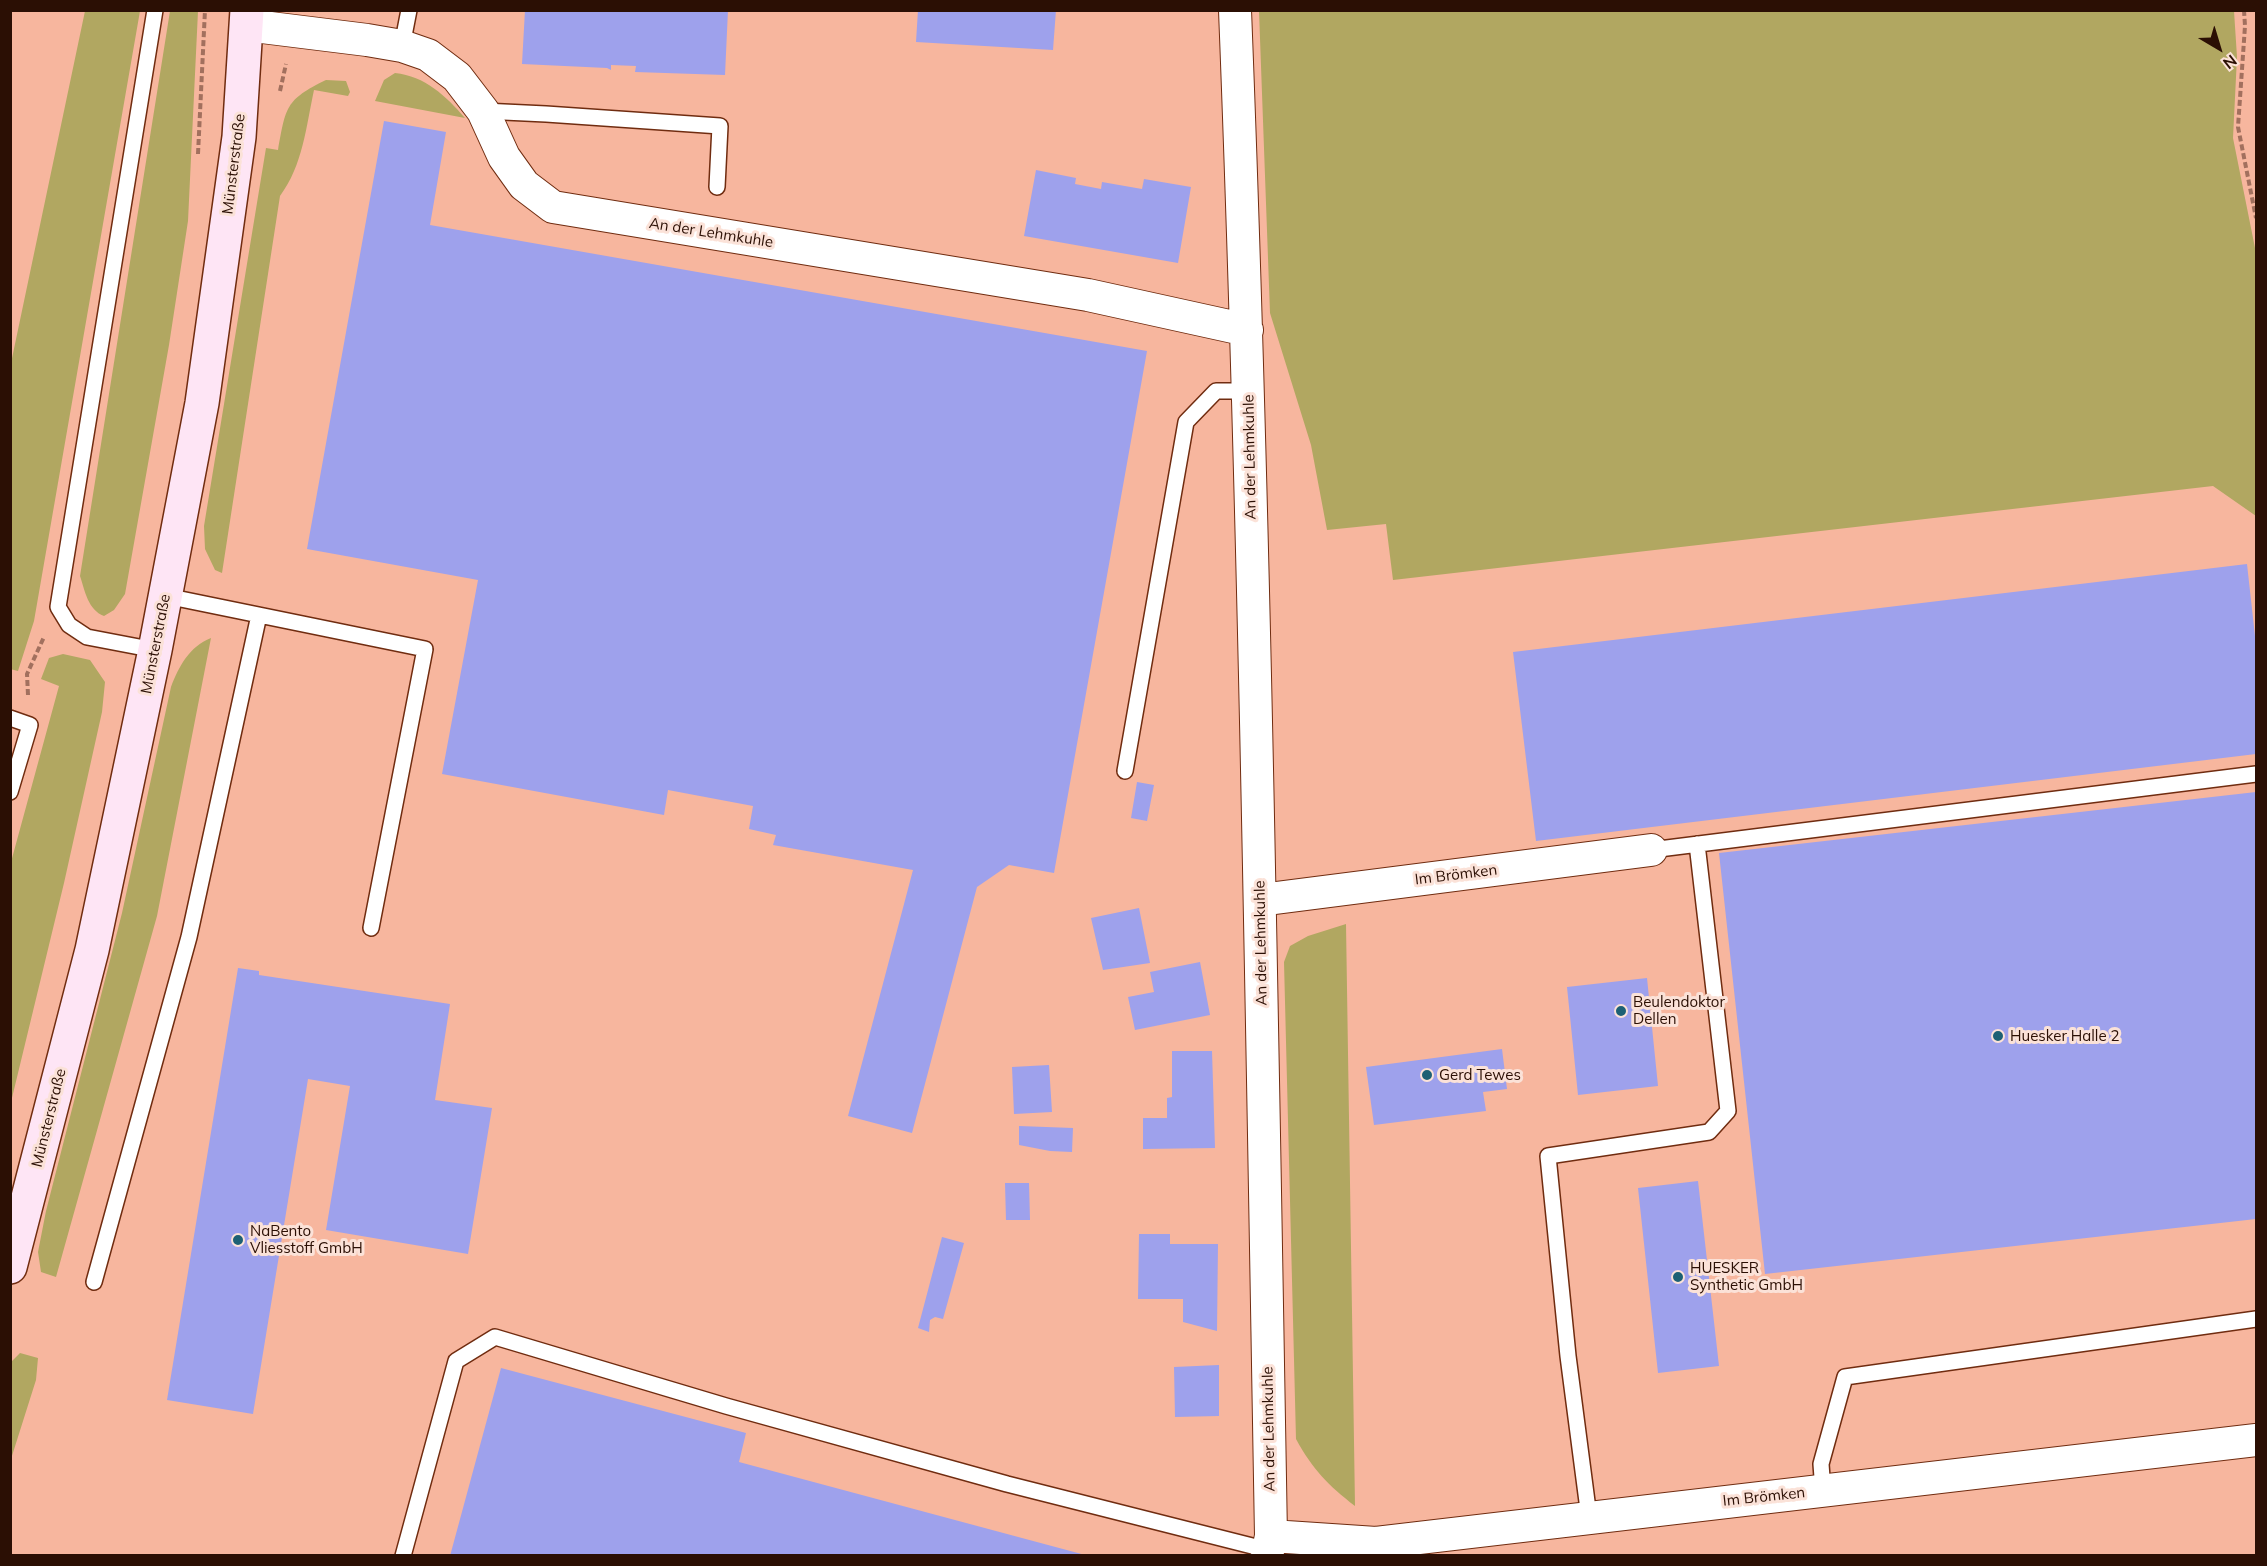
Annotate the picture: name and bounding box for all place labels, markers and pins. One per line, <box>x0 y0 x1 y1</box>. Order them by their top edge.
place label: Beulendoktor Dellen <box>1633 993 1725 1028</box>
marker: Beulendoktor Dellen <box>1614 1004 1628 1018</box>
place label: Huesker Halle 2 <box>2010 1027 2120 1045</box>
marker: Huesker Halle 2 <box>1991 1029 2005 1043</box>
place label: Gerd Tewes <box>1439 1066 1521 1084</box>
marker: Gerd Tewes <box>1420 1068 1434 1082</box>
place label: NaBento Vliesstoff GmbH <box>250 1222 363 1257</box>
marker: NaBento Vliesstoff GmbH <box>231 1233 245 1247</box>
place label: HUESKER Synthetic GmbH <box>1690 1259 1803 1294</box>
marker: HUESKER Synthetic GmbH <box>1671 1270 1685 1284</box>

